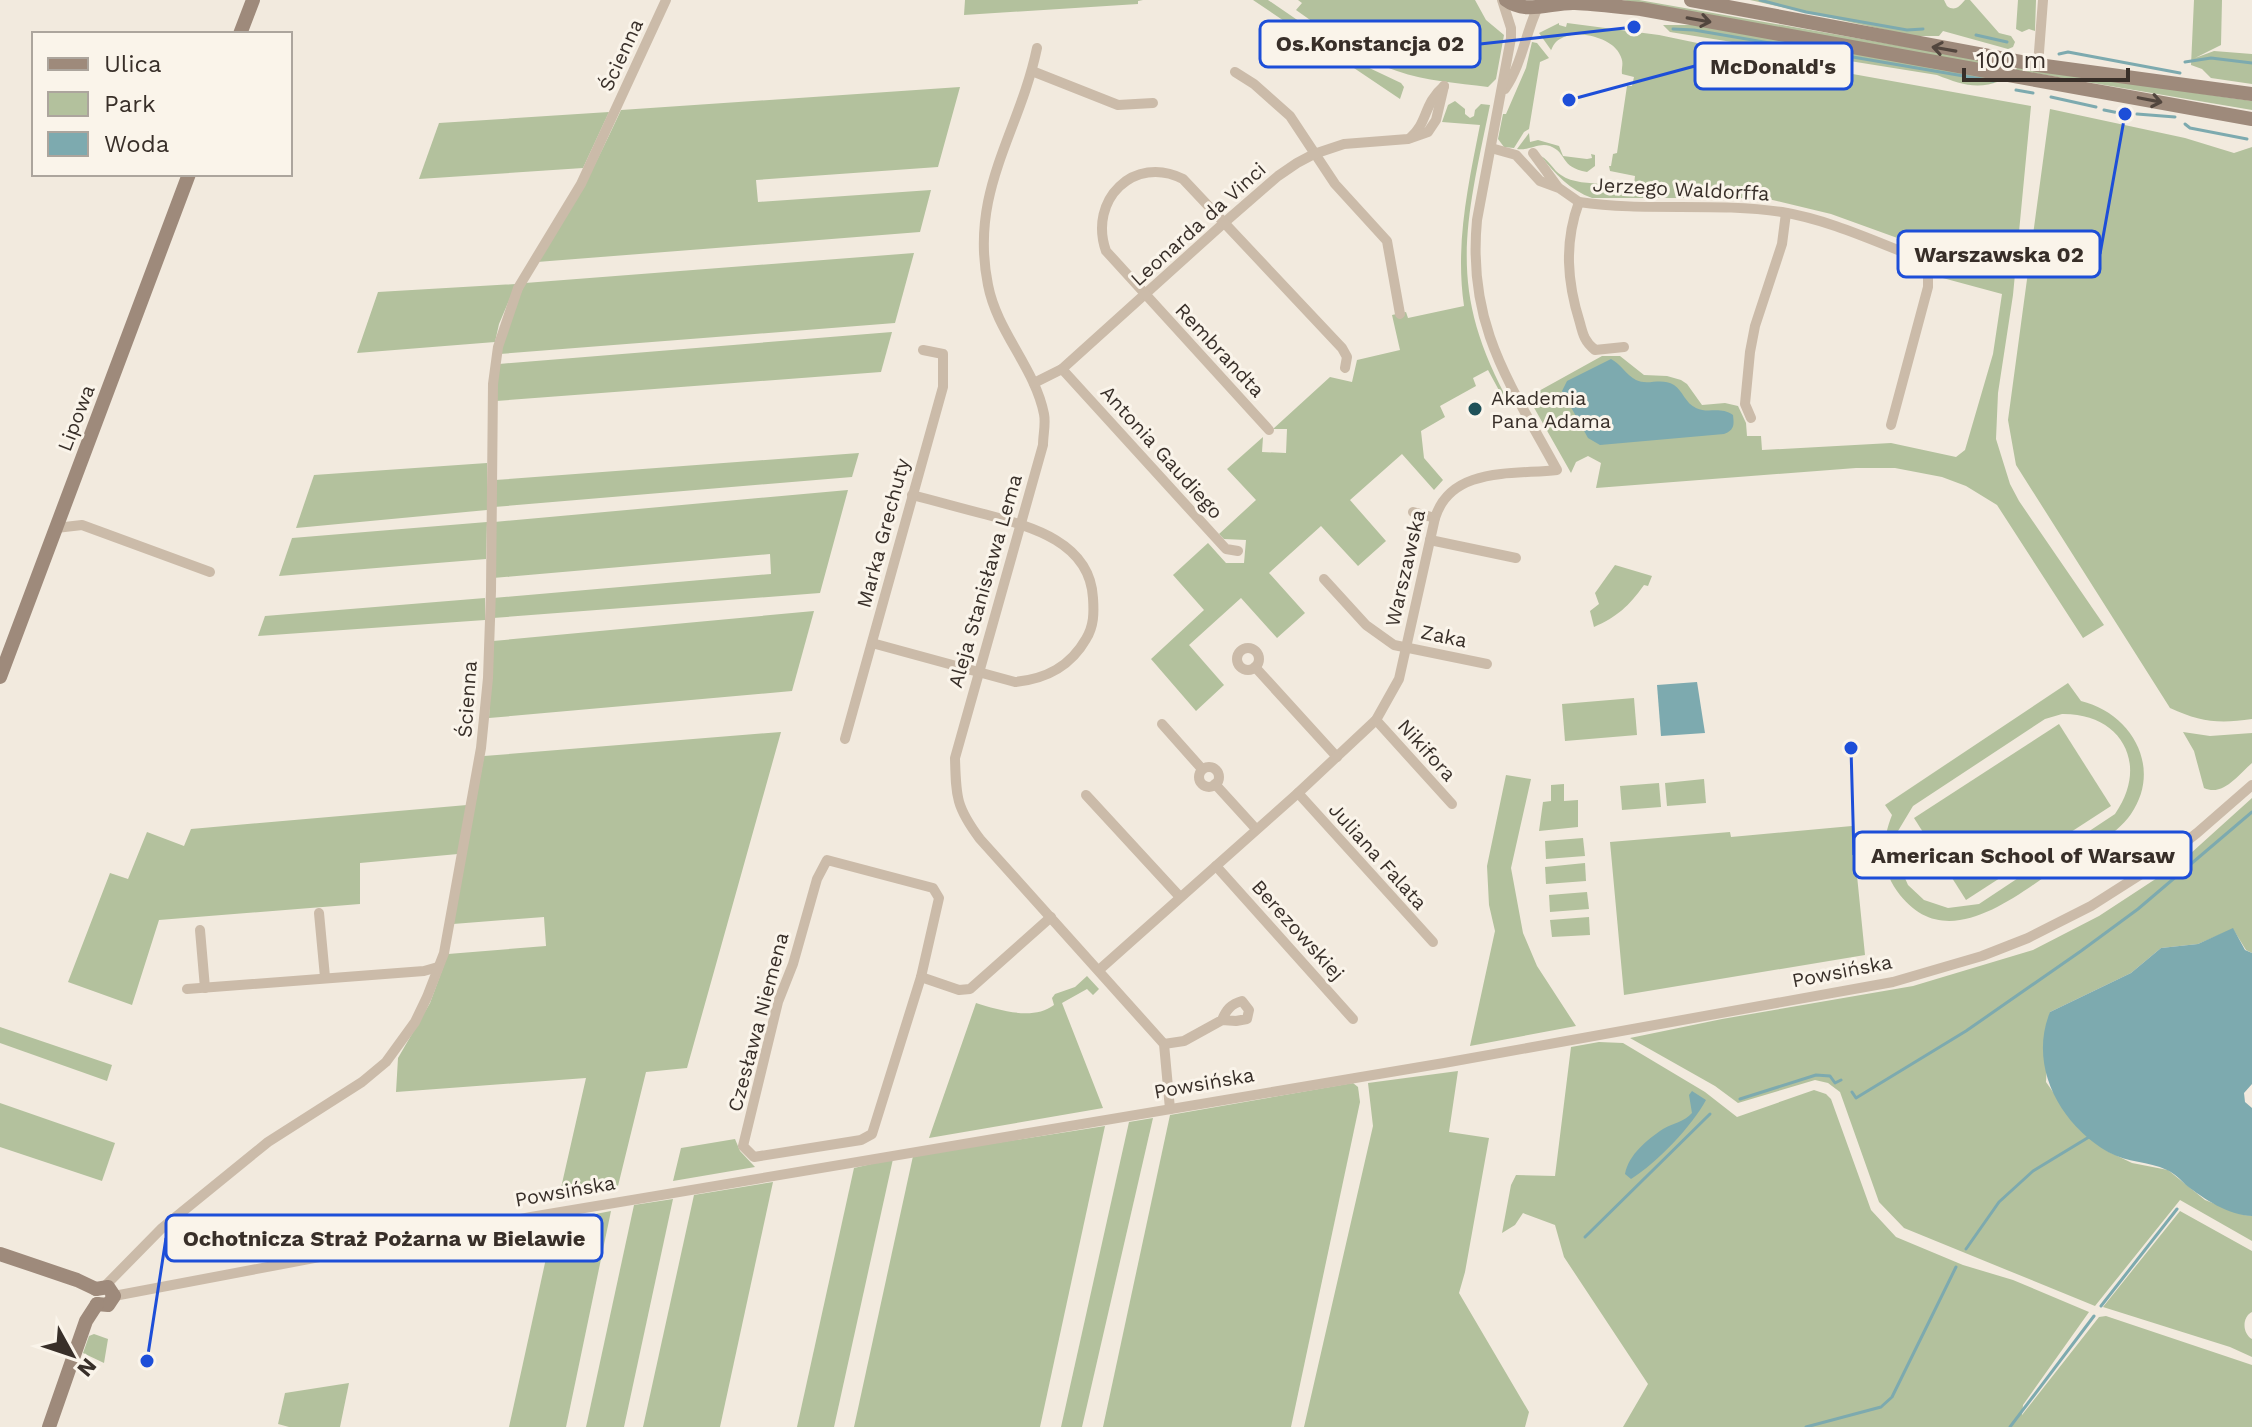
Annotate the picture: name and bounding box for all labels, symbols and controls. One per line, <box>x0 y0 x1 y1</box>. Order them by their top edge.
one-way arrow <box>1685 13 1711 28</box>
street label: Ścienna <box>594 15 648 95</box>
callout: Os.Konstancja 02 <box>1260 21 1480 67</box>
text: Os.Konstancja 02 <box>1276 31 1464 56</box>
legend <box>32 32 292 176</box>
scale bar <box>1964 32 2128 82</box>
one-way arrow <box>1932 40 1957 55</box>
callout: McDonald's <box>1695 43 1852 89</box>
text: 100 m <box>1976 46 2046 74</box>
text: Ulica <box>104 50 162 78</box>
text: McDonald's <box>1710 54 1836 79</box>
text: Park <box>104 90 156 118</box>
one-way arrow <box>2137 93 2162 108</box>
text: Woda <box>104 130 169 158</box>
street label: Leonarda da Vinci <box>1125 157 1271 291</box>
street label: Jerzego Waldorffa <box>1592 172 1770 206</box>
callout: Warszawska 02 <box>1898 231 2100 277</box>
text: Warszawska 02 <box>1914 242 2084 267</box>
street label: Rembrandta <box>1170 298 1270 402</box>
street label: Antonia Gaudiego <box>1096 380 1228 524</box>
street label: Lipowa <box>52 381 100 455</box>
place label: Akademia Pana Adama <box>1491 386 1611 433</box>
marker: Akademia Pana Adama <box>1466 400 1484 418</box>
street label: Marka Grechuty <box>852 455 915 610</box>
street label: Aleja Stanisława Lema <box>943 472 1027 690</box>
street label: Warszawska <box>1380 507 1430 629</box>
street label: Zaka <box>1419 619 1469 653</box>
street label: Ścienna <box>452 660 482 738</box>
street label: Nikifora <box>1393 714 1461 786</box>
street label: Juliana Falata <box>1324 798 1432 914</box>
callout: American School of Warsaw <box>1854 832 2191 878</box>
text: American School of Warsaw <box>1871 843 2175 868</box>
street label: Berezowskiej <box>1247 875 1349 985</box>
street label: Czesława Niemena <box>722 930 794 1114</box>
street label: Powsińska <box>1790 950 1894 992</box>
street label: Powsińska <box>1152 1062 1256 1104</box>
street label: Powsińska <box>513 1170 617 1212</box>
callout: Ochotnicza Straż Pożarna w Bielawie <box>166 1215 602 1261</box>
text: Ochotnicza Straż Pożarna w Bielawie <box>183 1226 585 1251</box>
north arrow <box>32 1315 112 1395</box>
text: N <box>72 1353 102 1382</box>

